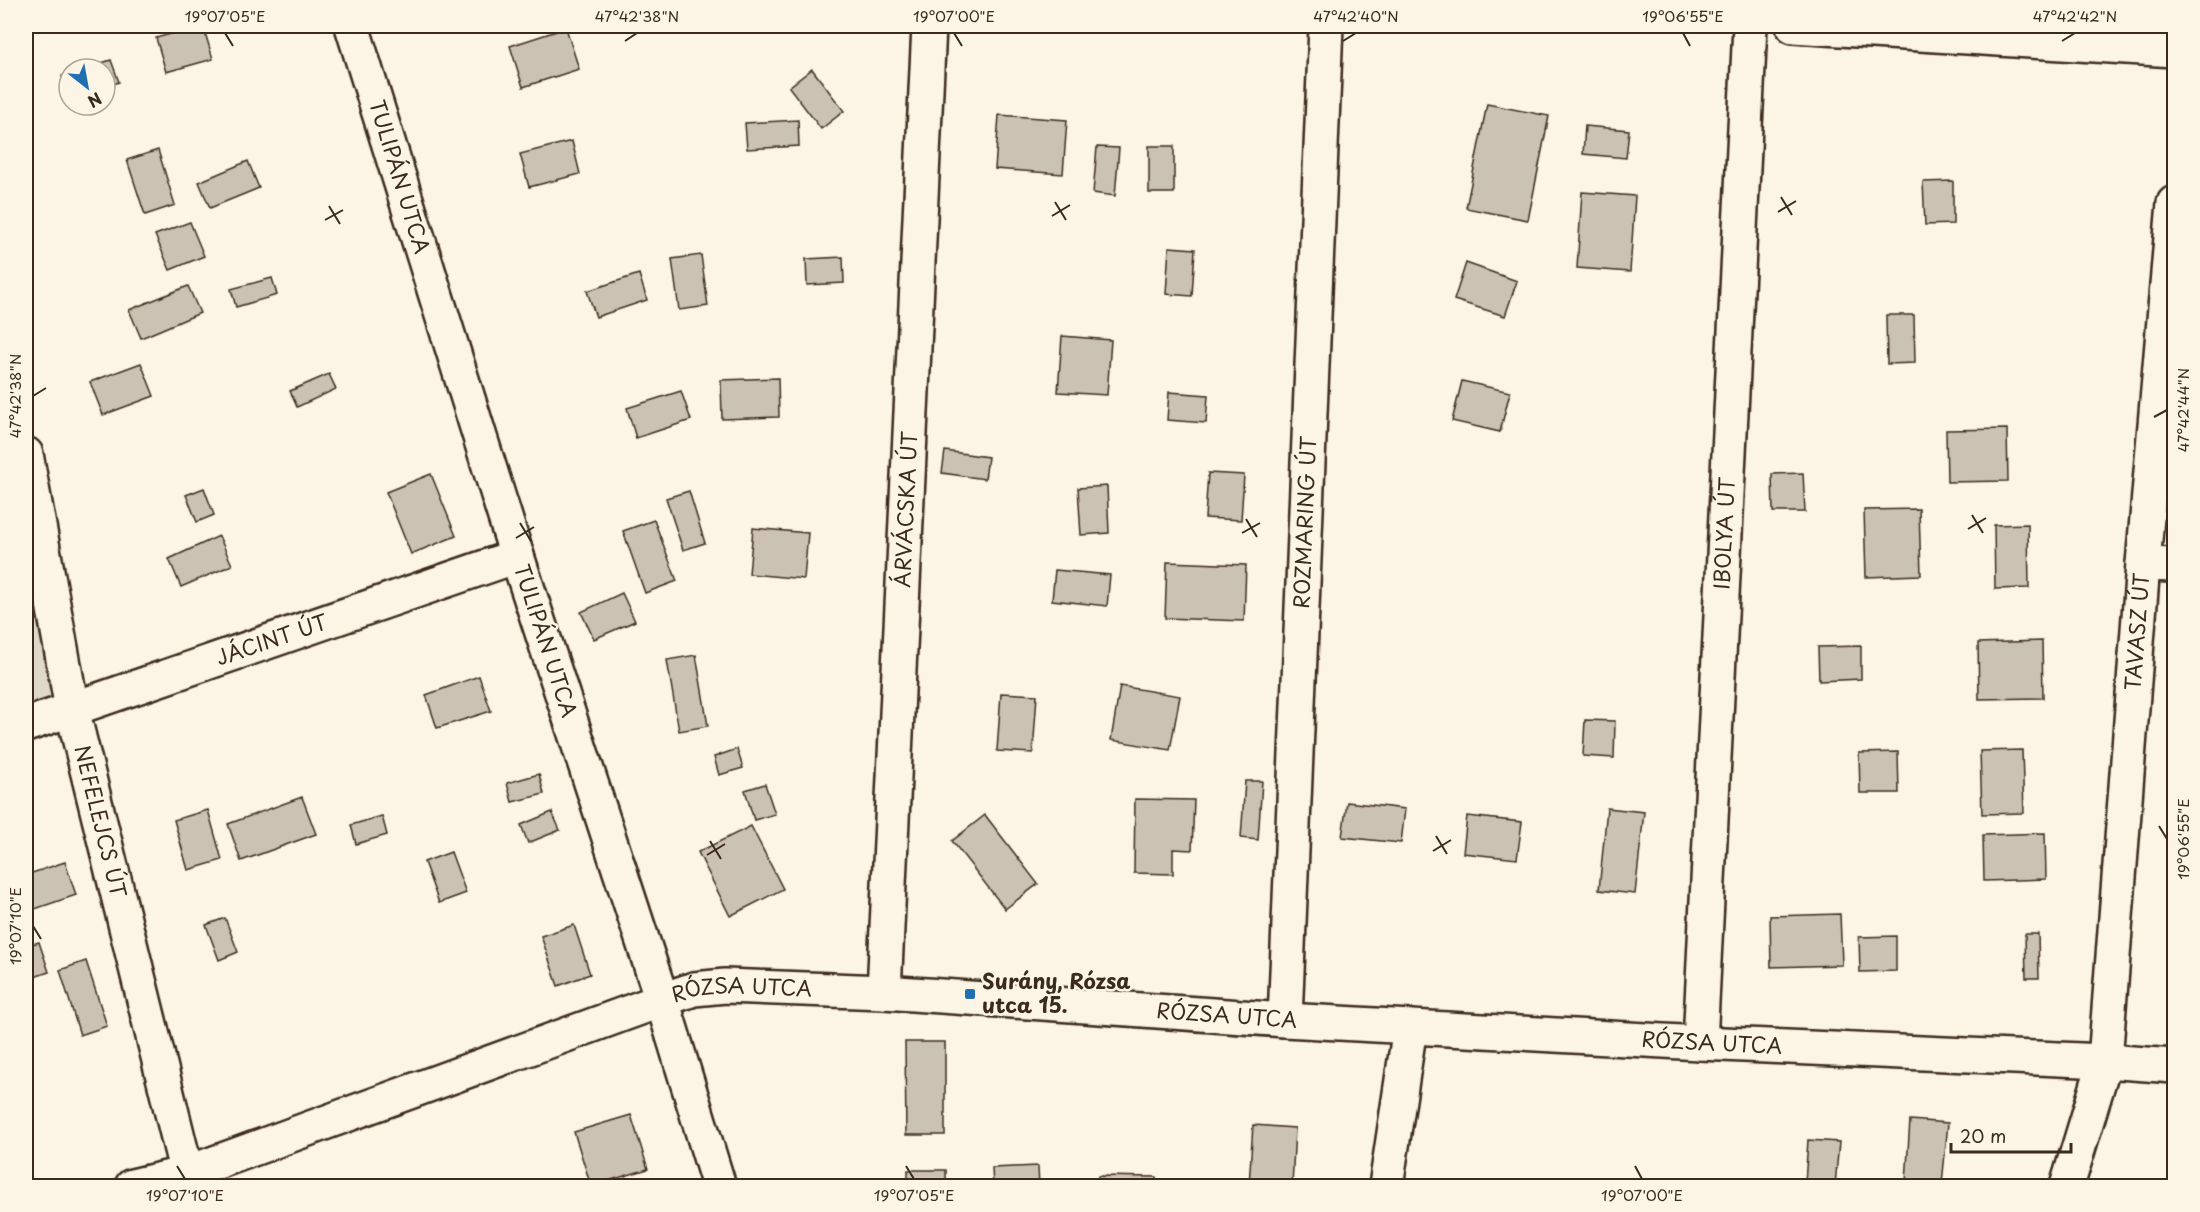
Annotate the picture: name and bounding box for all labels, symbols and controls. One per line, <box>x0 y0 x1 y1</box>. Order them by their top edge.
text: 19°07'05"E <box>185 4 265 27</box>
text: 47°42'38"N <box>595 4 679 27</box>
text: 19°07'00"E <box>913 4 995 27</box>
text: 47°42'40"N <box>1313 4 1399 27</box>
text: 19°06'55"E <box>1642 4 1724 27</box>
text: 47°42'42"N <box>2033 4 2117 27</box>
north arrow <box>57 57 117 117</box>
text: N <box>84 87 107 114</box>
street label: TULIPÁN UTCA <box>362 96 440 257</box>
text: 47°42'38"N <box>3 354 26 438</box>
text: 47°42'44"N <box>2171 368 2194 452</box>
street label: ÁRVÁCSKA ÚT <box>885 430 924 588</box>
street label: ROZMARING ÚT <box>1284 435 1323 609</box>
street label: IBOLYA ÚT <box>1704 476 1742 590</box>
street label: TULIPÁN UTCA <box>507 560 587 721</box>
street label: TAVASZ ÚT <box>2115 572 2156 692</box>
street label: JÁCINT ÚT <box>211 604 332 672</box>
street label: NEFELEJCS ÚT <box>68 742 136 901</box>
text: 19°06'55"E <box>2171 798 2194 880</box>
text: 19°07'10"E <box>3 887 26 965</box>
place label: Surány, Rózsa utca 15. <box>982 964 1131 1020</box>
street label: RÓZSA UTCA <box>667 968 813 1010</box>
marker: Surány, Rózsa utca 15. <box>963 987 977 1001</box>
street label: RÓZSA UTCA <box>1155 993 1298 1035</box>
street label: RÓZSA UTCA <box>1641 1022 1783 1061</box>
scale bar <box>1951 1116 2071 1154</box>
text: 20 m <box>1960 1122 2006 1149</box>
text: 19°07'10"E <box>146 1183 224 1206</box>
text: 19°07'05"E <box>874 1183 954 1206</box>
text: 19°07'00"E <box>1601 1183 1683 1206</box>

